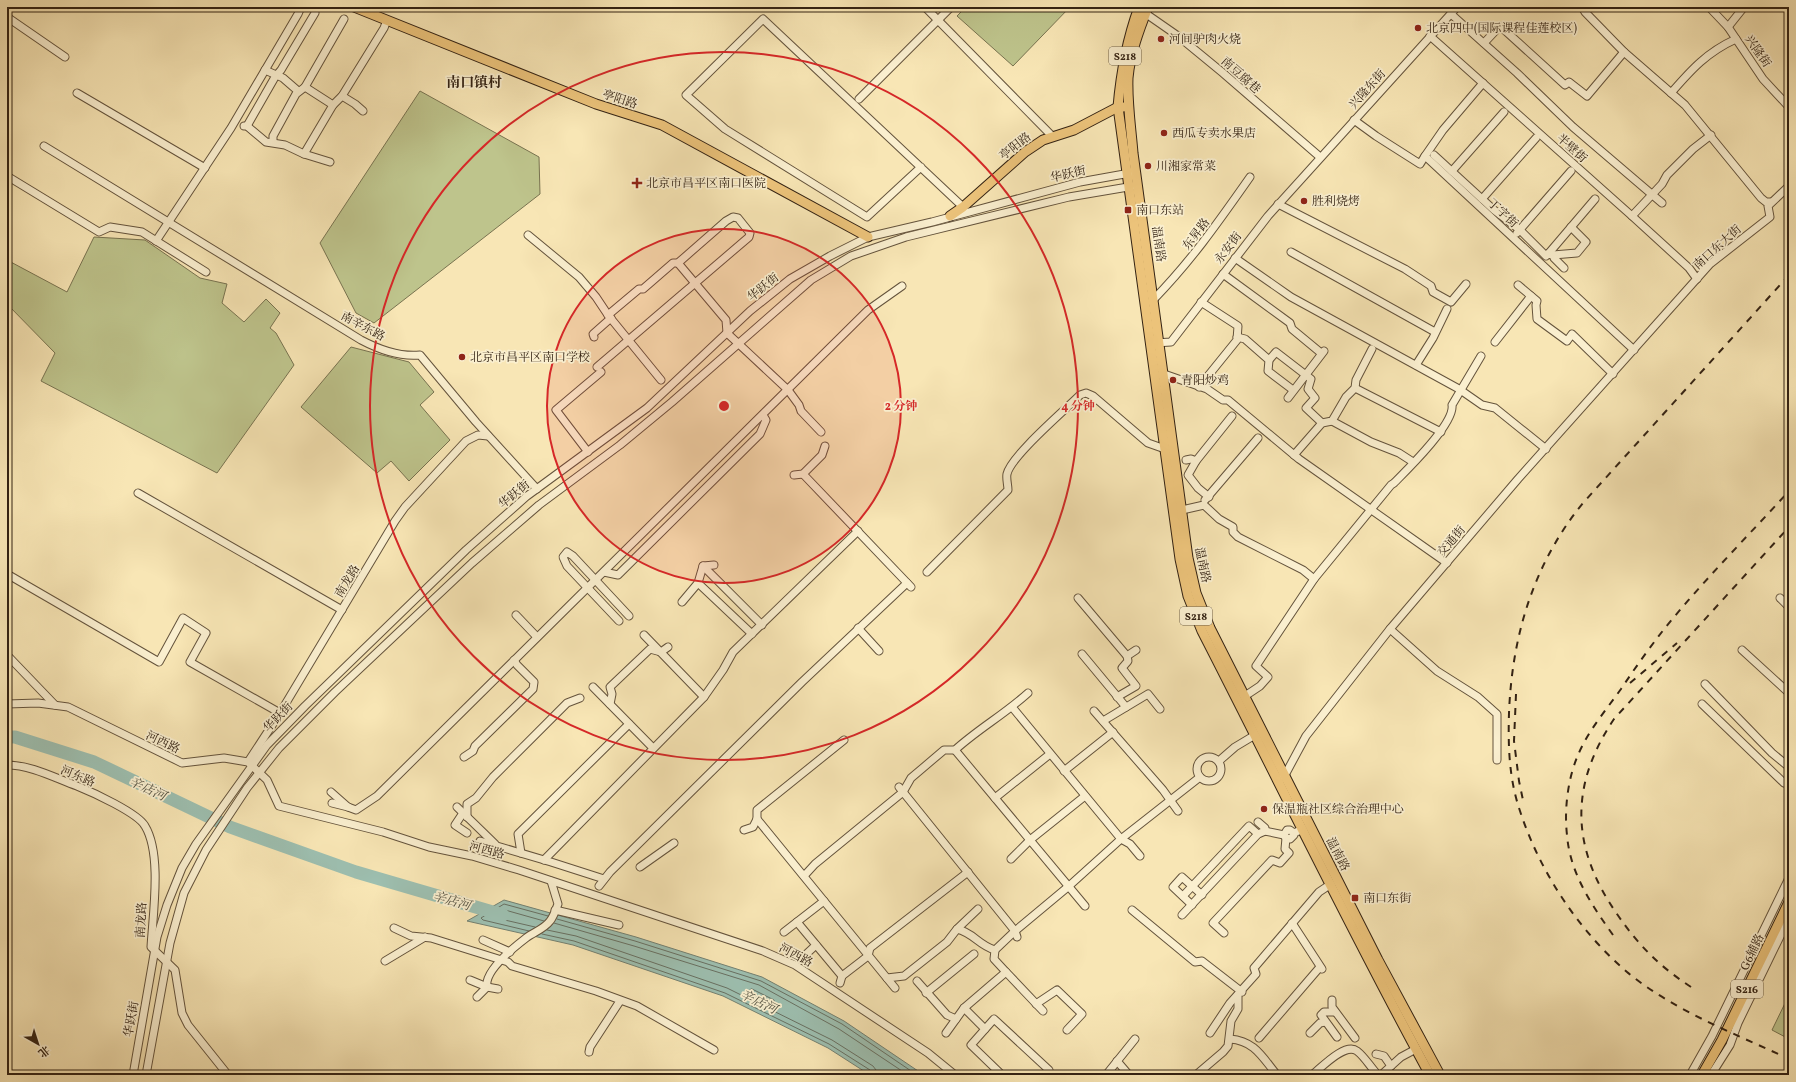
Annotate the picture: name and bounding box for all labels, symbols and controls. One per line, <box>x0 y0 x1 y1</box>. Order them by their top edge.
place label: 北京四中(国际课程佳莲校区) <box>1426 21 1577 37</box>
marker: 北京四中(国际课程佳莲校区) <box>1413 23 1423 33</box>
place label: 河间驴肉火烧 <box>1169 32 1241 48</box>
street label: 兴隆街 <box>1740 32 1775 72</box>
marker: 河间驴肉火烧 <box>1156 34 1166 44</box>
road number: S218 <box>1109 47 1141 65</box>
street label: 南豆腐巷 <box>1217 54 1264 98</box>
street label: 兴隆东街 <box>1346 66 1390 113</box>
district label: 南口镇村 <box>446 74 502 93</box>
street label: 亭阳路 <box>600 87 639 113</box>
place label: 西瓜专卖水果店 <box>1172 126 1256 142</box>
marker: 西瓜专卖水果店 <box>1159 128 1169 138</box>
street label: 亭阳路 <box>997 129 1035 164</box>
street label: 半壁街 <box>1553 131 1591 167</box>
place label: 川湘家常菜 <box>1156 159 1216 175</box>
marker: 川湘家常菜 <box>1143 161 1153 171</box>
street label: 华跃街 <box>1049 163 1089 187</box>
place label: 北京市昌平区南口医院 <box>646 176 766 192</box>
marker: 北京市昌平区南口医院 <box>631 177 643 189</box>
place label: 胜利烧烤 <box>1312 194 1360 210</box>
marker: 胜利烧烤 <box>1299 196 1309 206</box>
street label: 丁字街 <box>1484 196 1522 233</box>
place label: 南口东站 <box>1136 203 1184 219</box>
marker: 南口东站 <box>1123 205 1133 215</box>
street label: 东昇路 <box>1180 215 1214 254</box>
street label: 南口东大街 <box>1690 221 1746 274</box>
street label: 温南路 <box>1148 225 1168 263</box>
street label: 永安街 <box>1212 229 1247 268</box>
street label: 华跃街 <box>745 270 783 305</box>
street label: 南辛东路 <box>338 309 387 345</box>
place label: 北京市昌平区南口学校 <box>470 350 590 366</box>
marker: 北京市昌平区南口学校 <box>457 352 467 362</box>
place label: 青阳炒鸡 <box>1181 373 1229 389</box>
marker: 青阳炒鸡 <box>1168 375 1178 385</box>
centre of rings <box>717 399 731 413</box>
text: 2 分钟 <box>885 399 917 415</box>
text: 4 分钟 <box>1061 399 1095 415</box>
street label: 华跃街 <box>496 476 534 512</box>
street label: 交通街 <box>1434 522 1470 561</box>
street label: 温南路 <box>1190 546 1214 584</box>
street label: 南龙路 <box>332 562 364 601</box>
road number: S218 <box>1180 607 1212 625</box>
street label: 华跃街 <box>260 698 298 736</box>
street label: 河西路 <box>143 728 182 758</box>
street label: 河东路 <box>58 763 97 791</box>
water label: 辛店河 <box>126 773 170 807</box>
place label: 保温瓶社区综合治理中心 <box>1272 802 1404 818</box>
marker: 保温瓶社区综合治理中心 <box>1259 804 1269 814</box>
street label: 温南路 <box>1322 835 1352 874</box>
street label: 河西路 <box>467 839 506 863</box>
water label: 辛店河 <box>430 888 475 916</box>
place label: 南口东街 <box>1363 891 1412 907</box>
marker: 南口东街 <box>1350 893 1360 903</box>
street label: 南龙路 <box>133 902 151 938</box>
street label: G6辅路 <box>1737 931 1769 973</box>
street label: 河西路 <box>776 940 815 971</box>
road number: S216 <box>1731 980 1763 998</box>
water label: 辛店河 <box>737 986 781 1020</box>
street label: 华跃街 <box>121 999 143 1038</box>
north arrow <box>18 1024 58 1064</box>
text: 北 <box>34 1041 52 1060</box>

